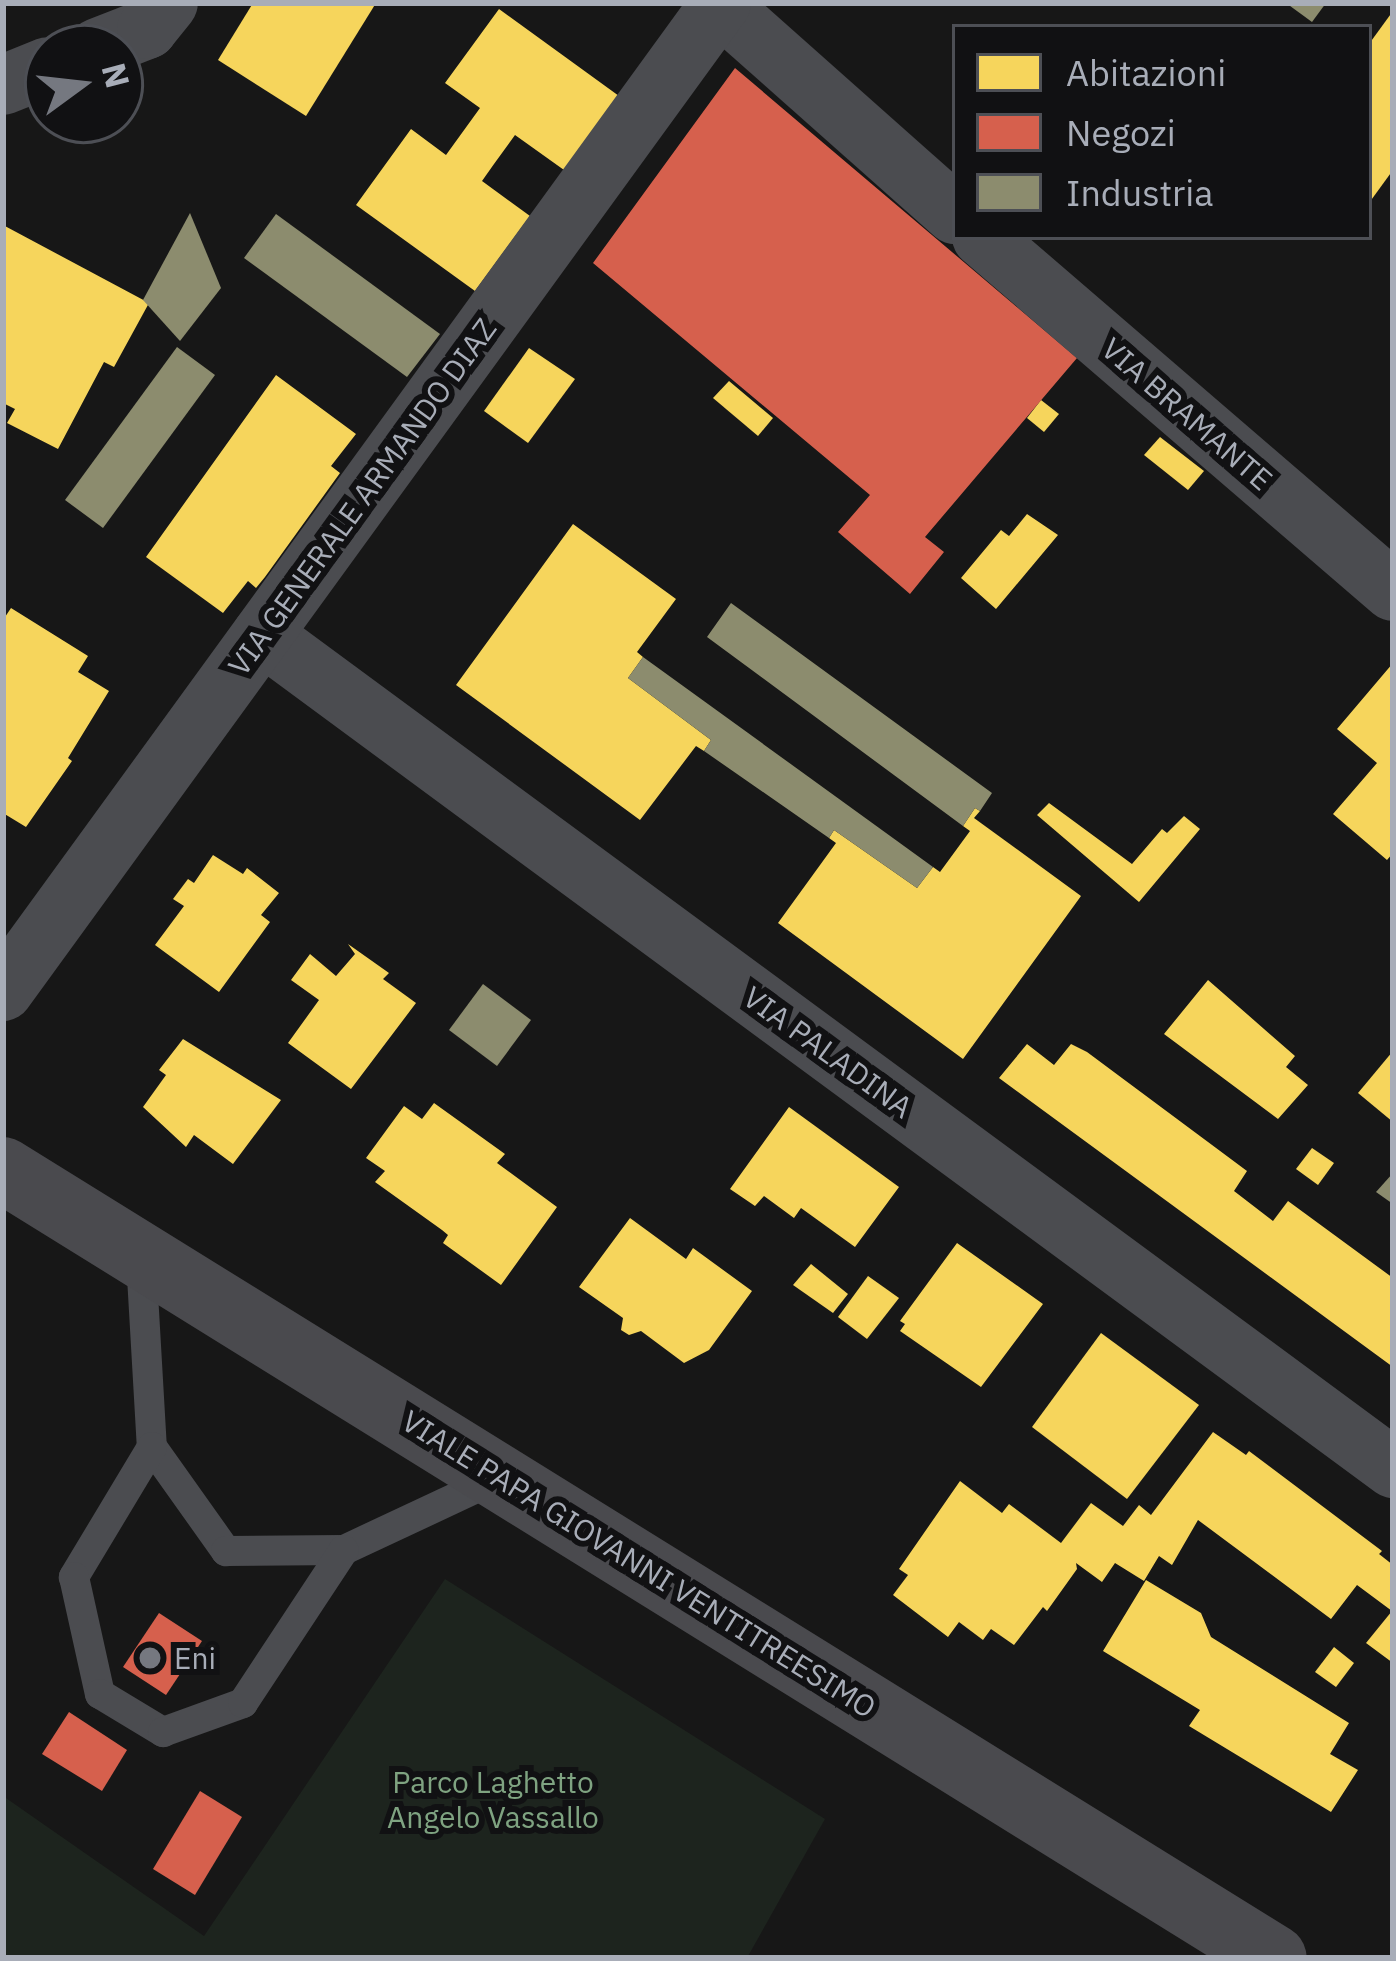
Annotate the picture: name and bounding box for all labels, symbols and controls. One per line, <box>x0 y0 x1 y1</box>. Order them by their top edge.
north arrow <box>24 24 144 144</box>
legend <box>952 24 1372 240</box>
text: Abitazioni <box>1066 49 1226 96</box>
text: N <box>92 58 140 92</box>
text: Negozi <box>1066 109 1176 156</box>
text: Industria <box>1066 169 1214 216</box>
street label: VIA GENERALE ARMANDO DIAZ <box>220 312 504 682</box>
street label: VIA BRAMANTE <box>1094 330 1280 498</box>
street label: VIA PALADINA <box>737 979 919 1125</box>
street label: VIALE PAPA GIOVANNI VENTITREESIMO <box>395 1403 883 1725</box>
place label: Eni <box>174 1640 216 1676</box>
marker: Eni <box>137 1645 163 1671</box>
park label: Parco Laghetto Angelo Vassallo <box>387 1764 599 1834</box>

